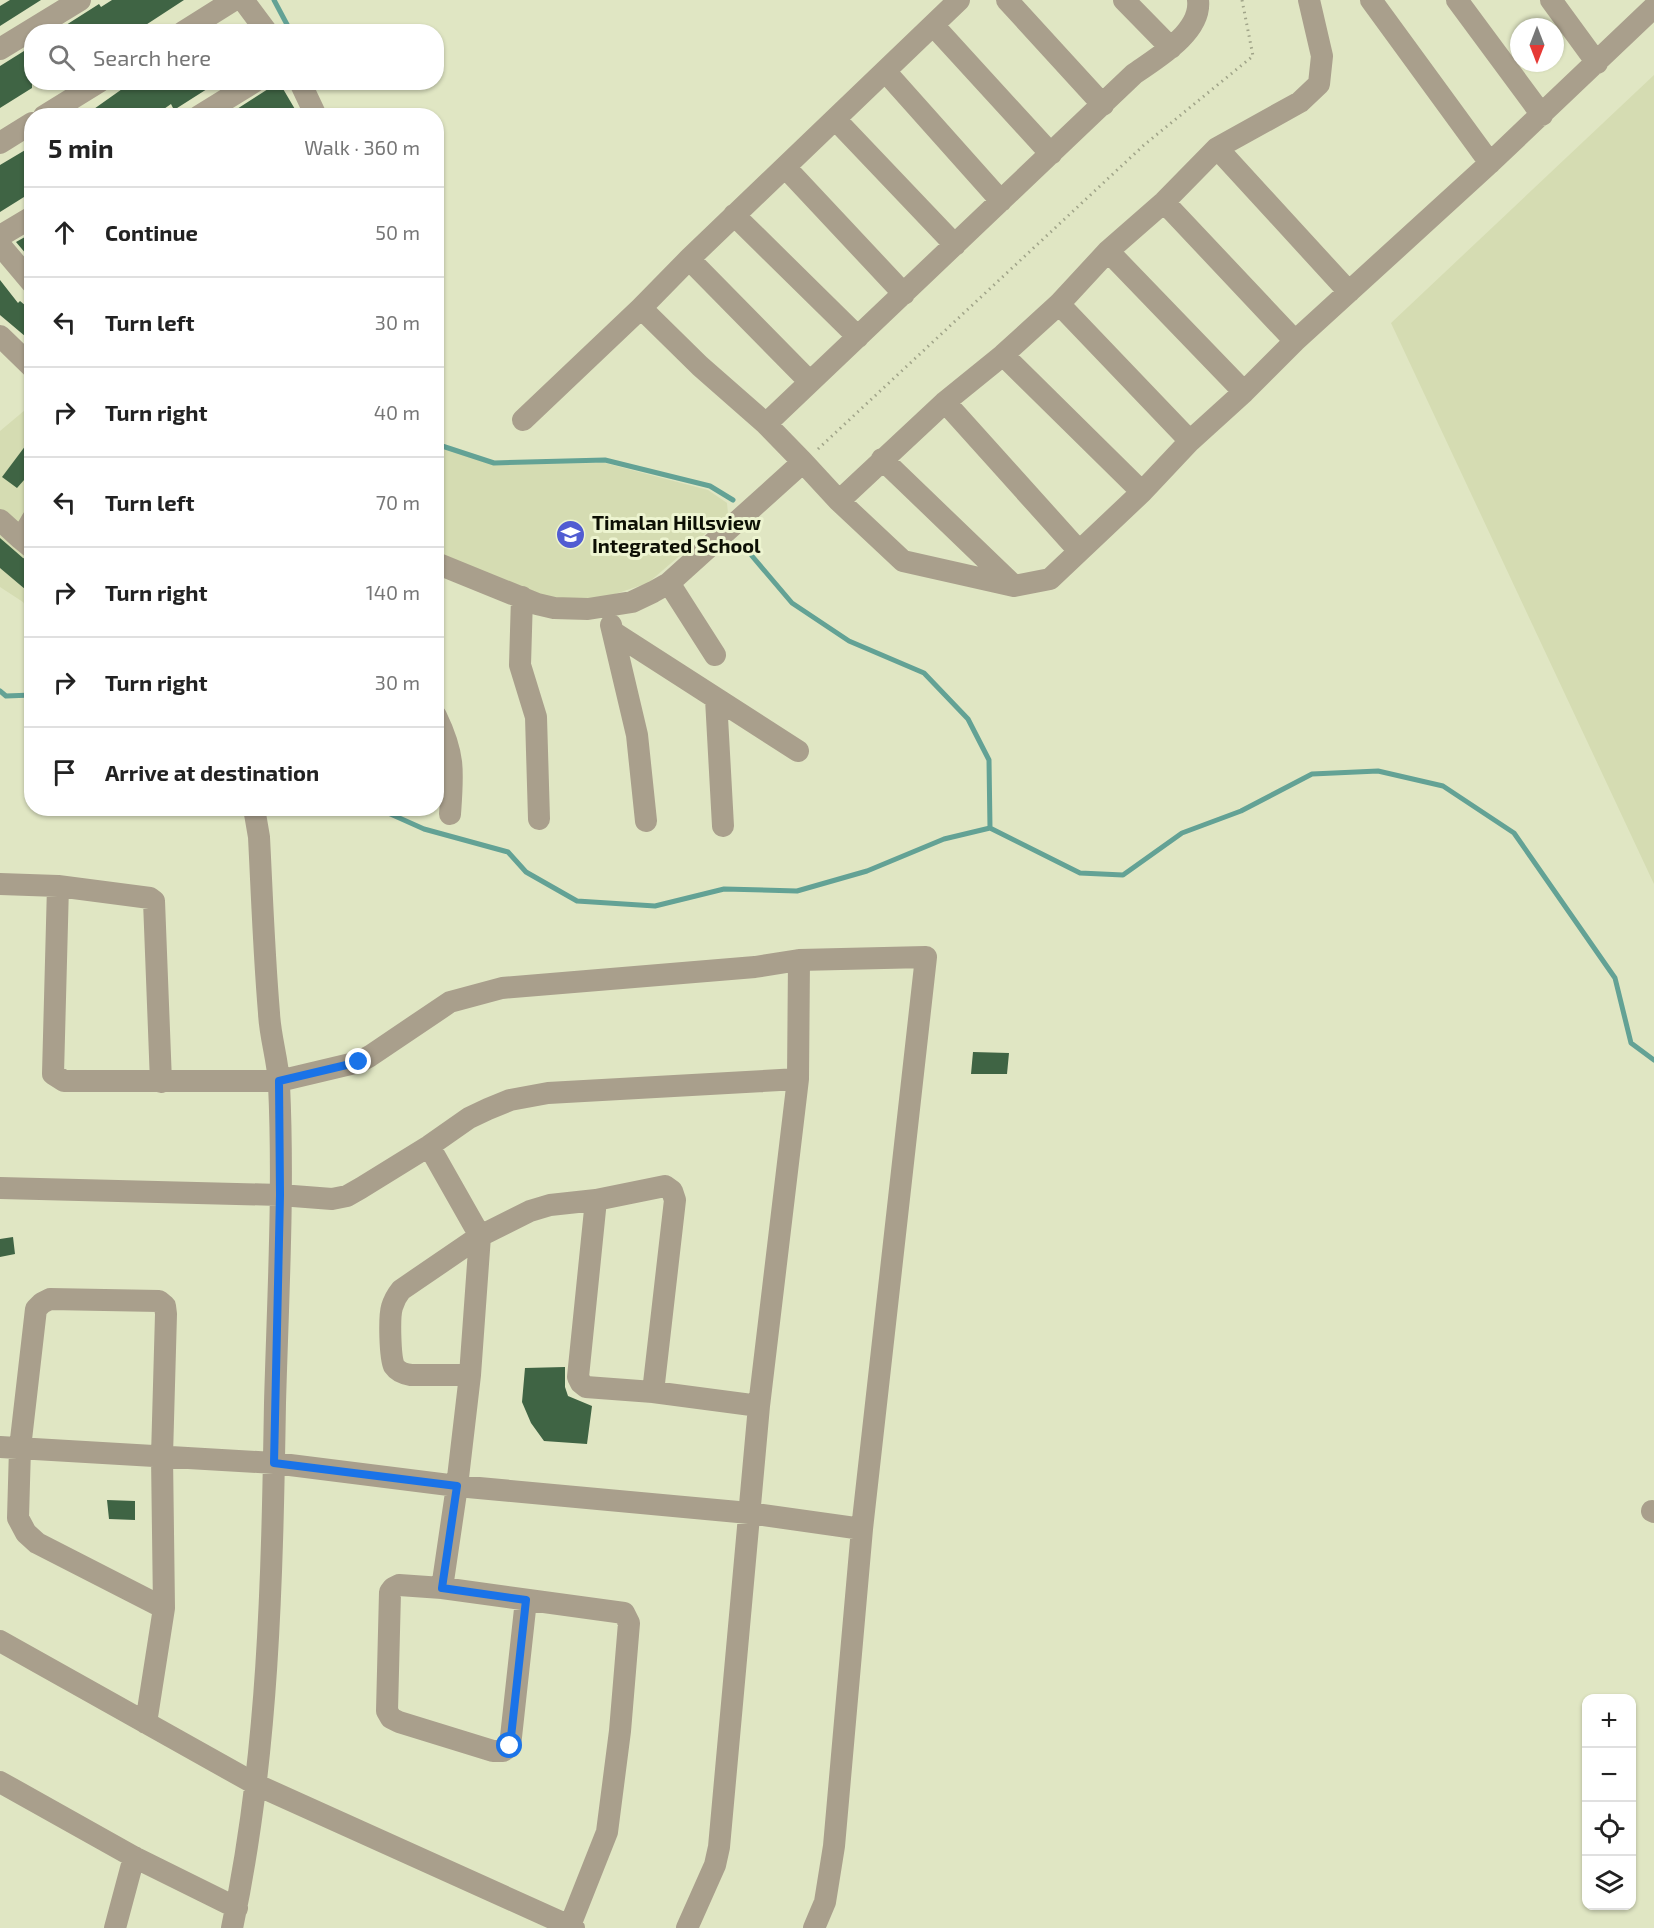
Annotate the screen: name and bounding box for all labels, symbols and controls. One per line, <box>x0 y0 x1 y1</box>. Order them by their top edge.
north arrow <box>1510 18 1564 72</box>
search box <box>24 24 444 90</box>
icon: search <box>45 41 78 74</box>
text: Search here <box>93 44 211 70</box>
text: 5 min <box>48 132 114 163</box>
text: Walk · 360 m <box>304 135 420 159</box>
icon: ahead <box>48 216 81 249</box>
text: Continue <box>105 219 198 245</box>
text: 50 m <box>375 220 420 244</box>
icon: left <box>48 306 81 339</box>
text: Turn left <box>105 309 194 335</box>
text: 30 m <box>375 310 420 334</box>
icon: right <box>48 396 81 429</box>
text: Turn right <box>105 399 207 425</box>
text: 40 m <box>374 400 420 424</box>
icon: left <box>48 486 81 519</box>
text: Turn left <box>105 489 194 515</box>
text: 70 m <box>376 490 420 514</box>
place label: Timalan Hillsview Integrated School <box>592 510 761 557</box>
school or university icon: Timalan Hillsview Integrated School <box>555 518 587 550</box>
icon: right <box>48 576 81 609</box>
text: Turn right <box>105 579 207 605</box>
text: 140 m <box>366 580 420 604</box>
icon: right <box>48 666 81 699</box>
text: Turn right <box>105 669 207 695</box>
text: 30 m <box>375 670 420 694</box>
icon: arrive <box>48 756 81 789</box>
text: Arrive at destination <box>105 759 319 785</box>
route end <box>345 1048 371 1074</box>
map controls <box>1582 1694 1636 1910</box>
button: + <box>1582 1694 1636 1748</box>
route start <box>496 1732 522 1758</box>
button: − <box>1582 1748 1636 1802</box>
button: locate <box>1582 1802 1636 1856</box>
button: layers <box>1582 1856 1636 1910</box>

